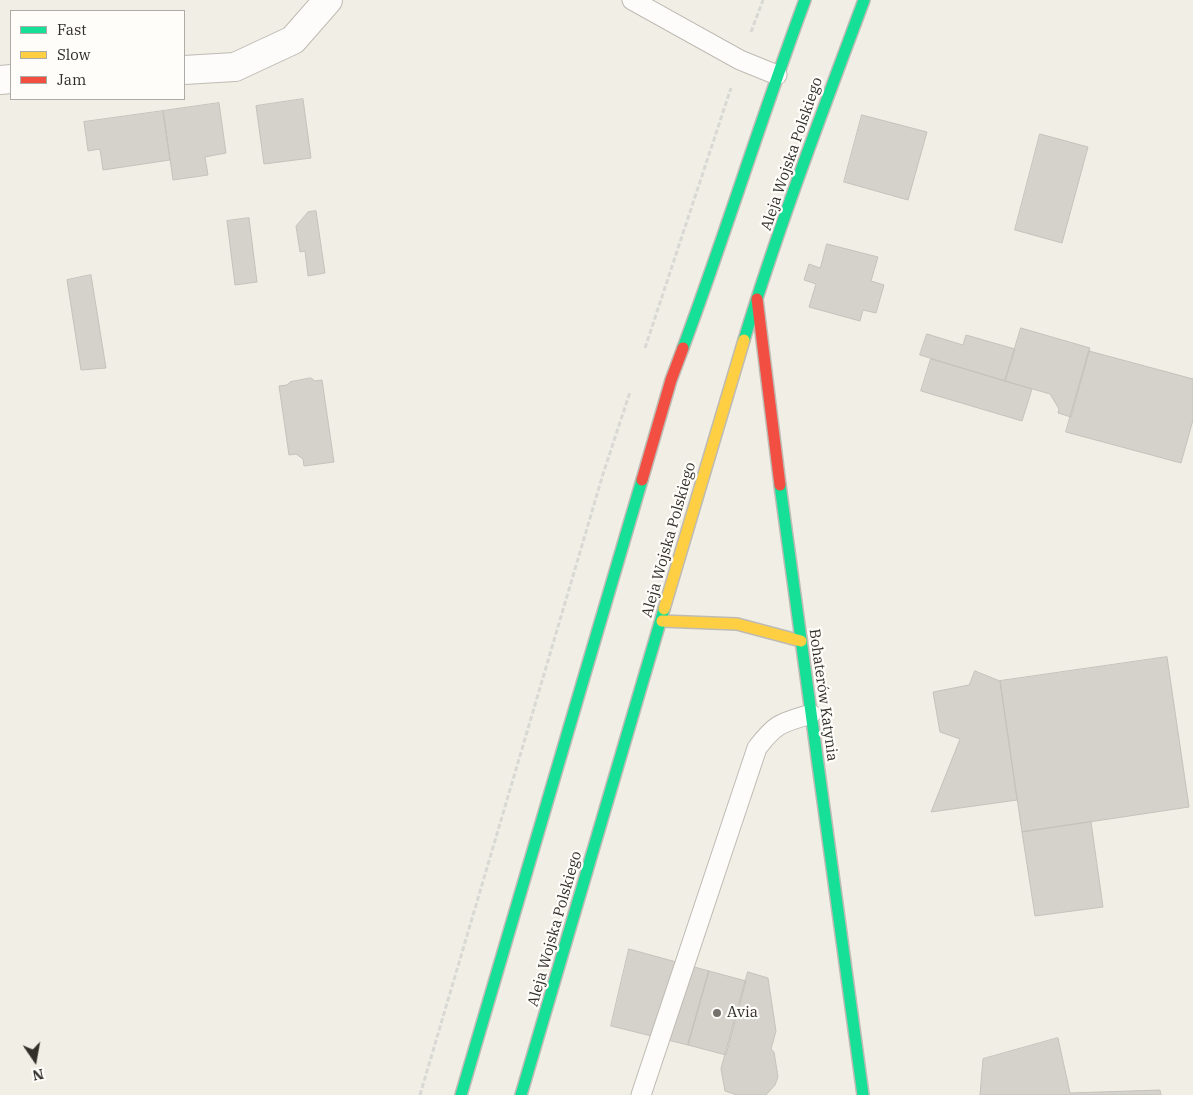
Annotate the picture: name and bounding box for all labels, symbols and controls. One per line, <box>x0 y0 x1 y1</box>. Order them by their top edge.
legend <box>10 10 185 100</box>
text: Fast <box>57 20 87 39</box>
text: Slow <box>57 45 90 64</box>
text: Jam <box>57 70 86 89</box>
street label: Aleja Wojska Polskiego <box>757 75 827 233</box>
street label: Aleja Wojska Polskiego <box>638 460 700 620</box>
street label: Bohaterów Katynia <box>805 628 841 762</box>
street label: Aleja Wojska Polskiego <box>524 849 586 1009</box>
place label: Avia <box>727 1004 758 1022</box>
marker: Avia <box>711 1007 723 1019</box>
north arrow <box>10 1035 60 1085</box>
text: N <box>31 1065 45 1085</box>

